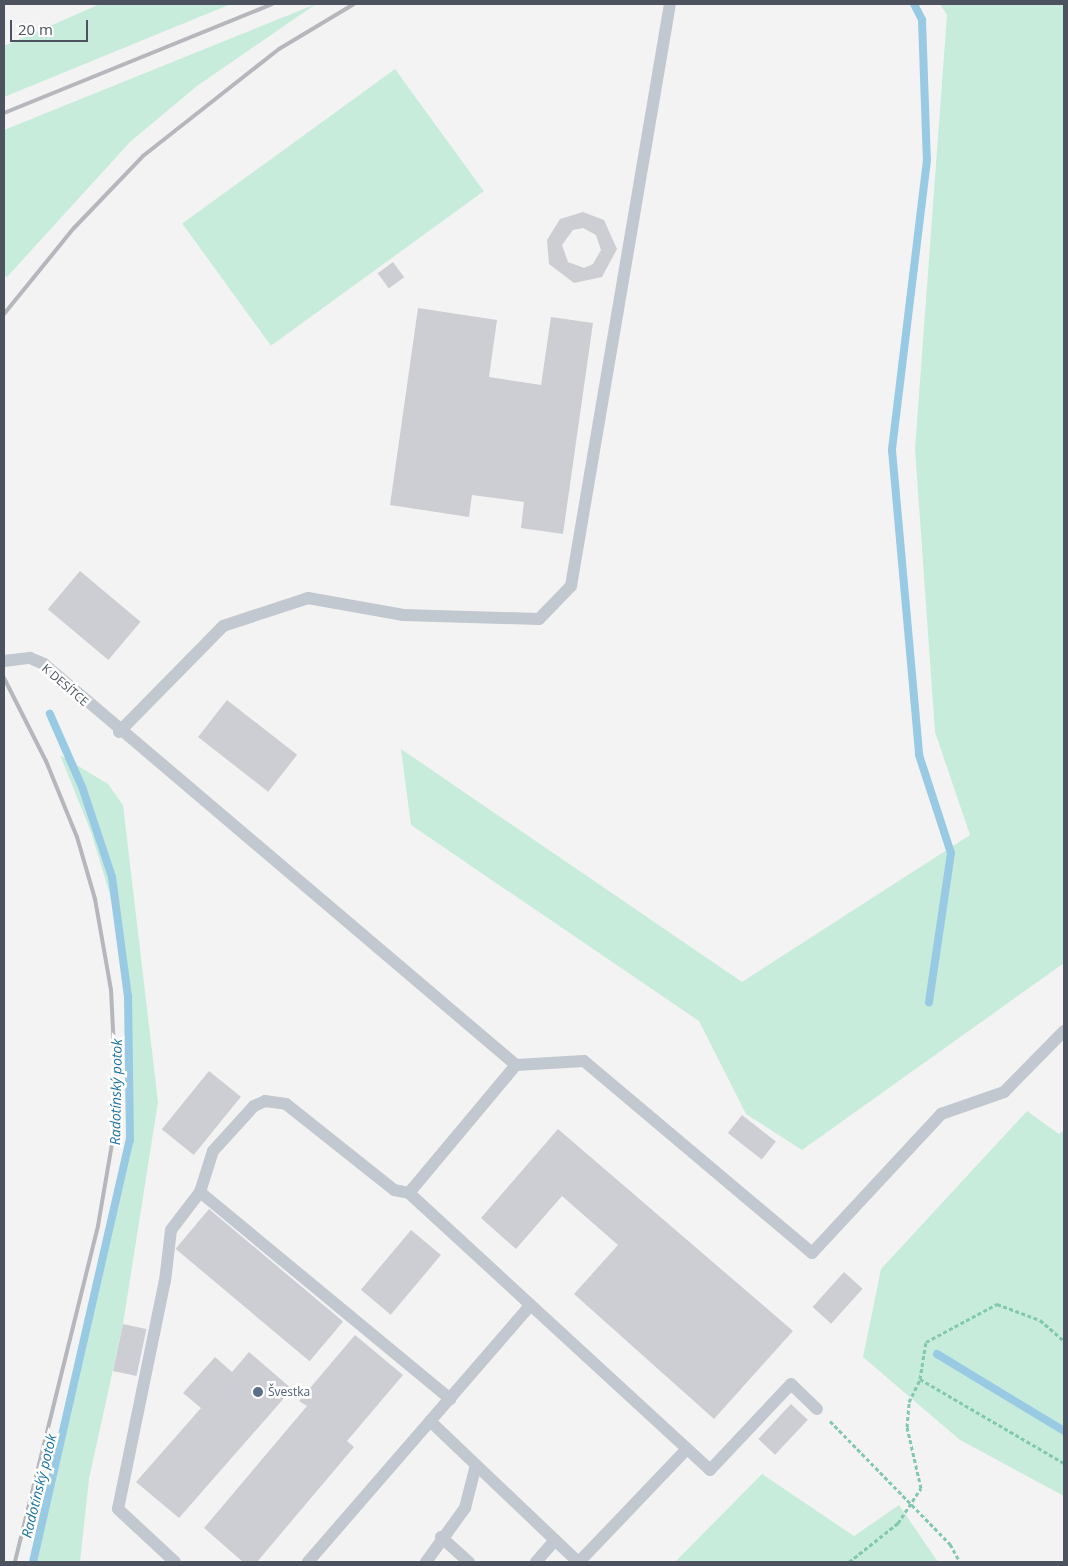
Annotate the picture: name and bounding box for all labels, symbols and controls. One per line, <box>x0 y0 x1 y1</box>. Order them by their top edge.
scale bar <box>12 10 90 42</box>
text: 20 m <box>18 19 53 39</box>
street label: K DESÍTCE <box>39 661 91 709</box>
water label: Radotínský potok <box>107 1039 125 1145</box>
place label: Švestka <box>268 1385 310 1399</box>
marker: Švestka <box>252 1386 264 1398</box>
water label: Radotínský potok <box>18 1432 60 1540</box>

